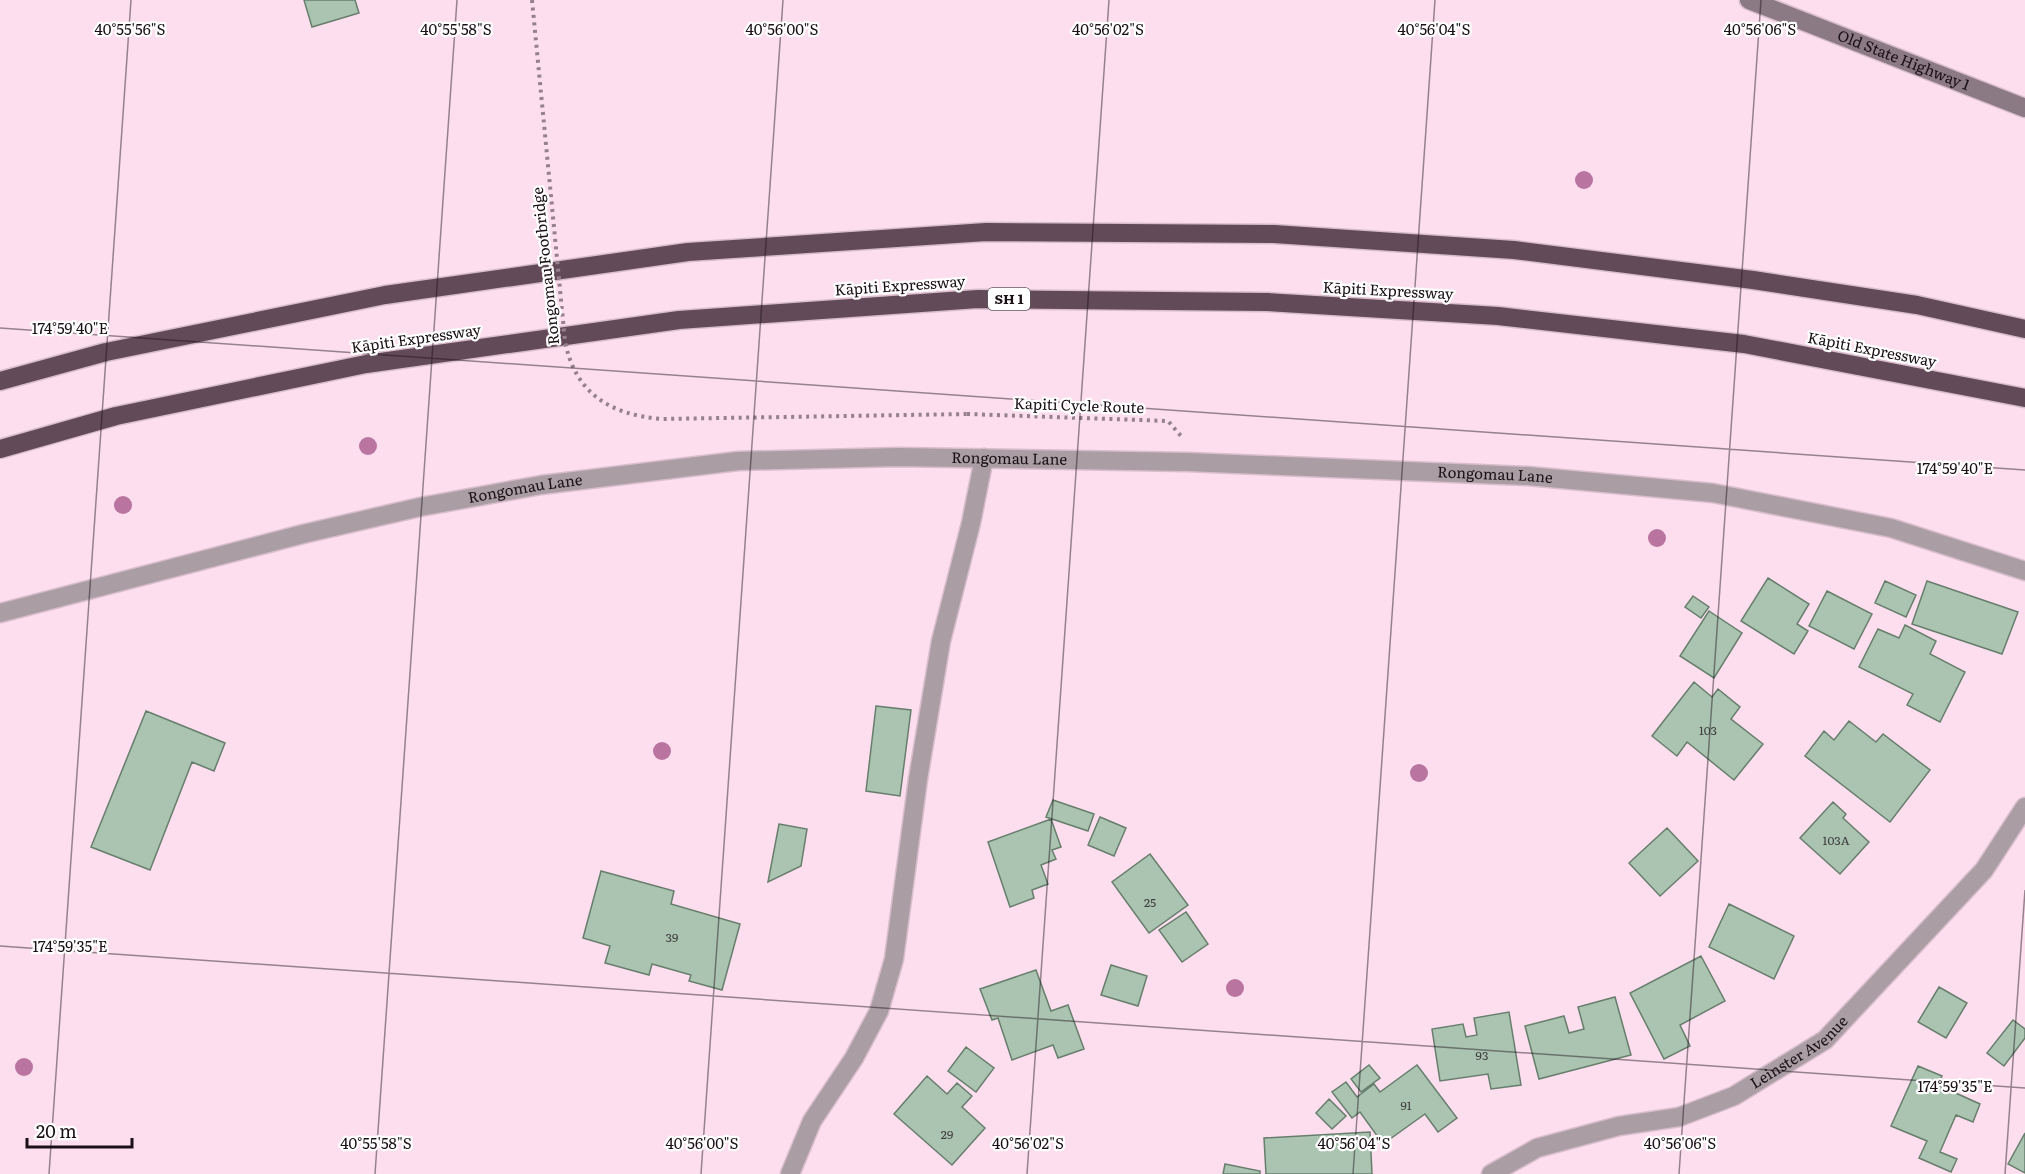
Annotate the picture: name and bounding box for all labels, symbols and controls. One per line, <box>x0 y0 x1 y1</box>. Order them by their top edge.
text: 40°55'56"S <box>94 17 166 40</box>
text: 40°55'58"S <box>420 17 492 40</box>
text: 40°56'00"S <box>745 17 819 40</box>
text: 40°56'02"S <box>1072 17 1144 40</box>
text: 40°56'04"S <box>1398 17 1470 40</box>
text: 40°56'06"S <box>1724 17 1796 40</box>
street label: Old State Highway 1 <box>1834 23 1974 95</box>
street label: Rongomau Footbridge <box>525 186 564 346</box>
street label: Kāpiti Expressway <box>834 268 966 301</box>
street label: Kāpiti Expressway <box>1322 275 1454 304</box>
road number: SH 1 <box>988 288 1030 310</box>
text: 174°59'40"E <box>32 316 108 339</box>
street label: Kāpiti Expressway <box>349 317 482 358</box>
street label: Kāpiti Expressway <box>1806 325 1939 372</box>
street label: Kapiti Cycle Route <box>1013 391 1145 418</box>
street label: Rongomau Lane <box>951 445 1068 470</box>
text: 174°59'40"E <box>1917 456 1993 479</box>
street label: Rongomau Lane <box>1437 459 1554 488</box>
street label: Rongomau Lane <box>466 467 584 508</box>
house number: 103 <box>1699 721 1717 739</box>
house number: 103A <box>1823 831 1850 849</box>
house number: 25 <box>1144 893 1156 911</box>
house number: 39 <box>666 928 678 946</box>
text: 174°59'35"E <box>32 934 108 957</box>
street label: Leinster Avenue <box>1745 1009 1853 1093</box>
house number: 93 <box>1476 1046 1488 1064</box>
text: 174°59'35"E <box>1917 1074 1993 1097</box>
house number: 91 <box>1400 1096 1412 1114</box>
scale bar <box>27 1111 132 1149</box>
text: 20 m <box>36 1117 77 1144</box>
house number: 29 <box>941 1125 953 1143</box>
text: 40°55'58"S <box>340 1131 412 1154</box>
text: 40°56'00"S <box>665 1131 739 1154</box>
text: 40°56'02"S <box>992 1131 1064 1154</box>
text: 40°56'04"S <box>1318 1131 1390 1154</box>
text: 40°56'06"S <box>1644 1131 1716 1154</box>

